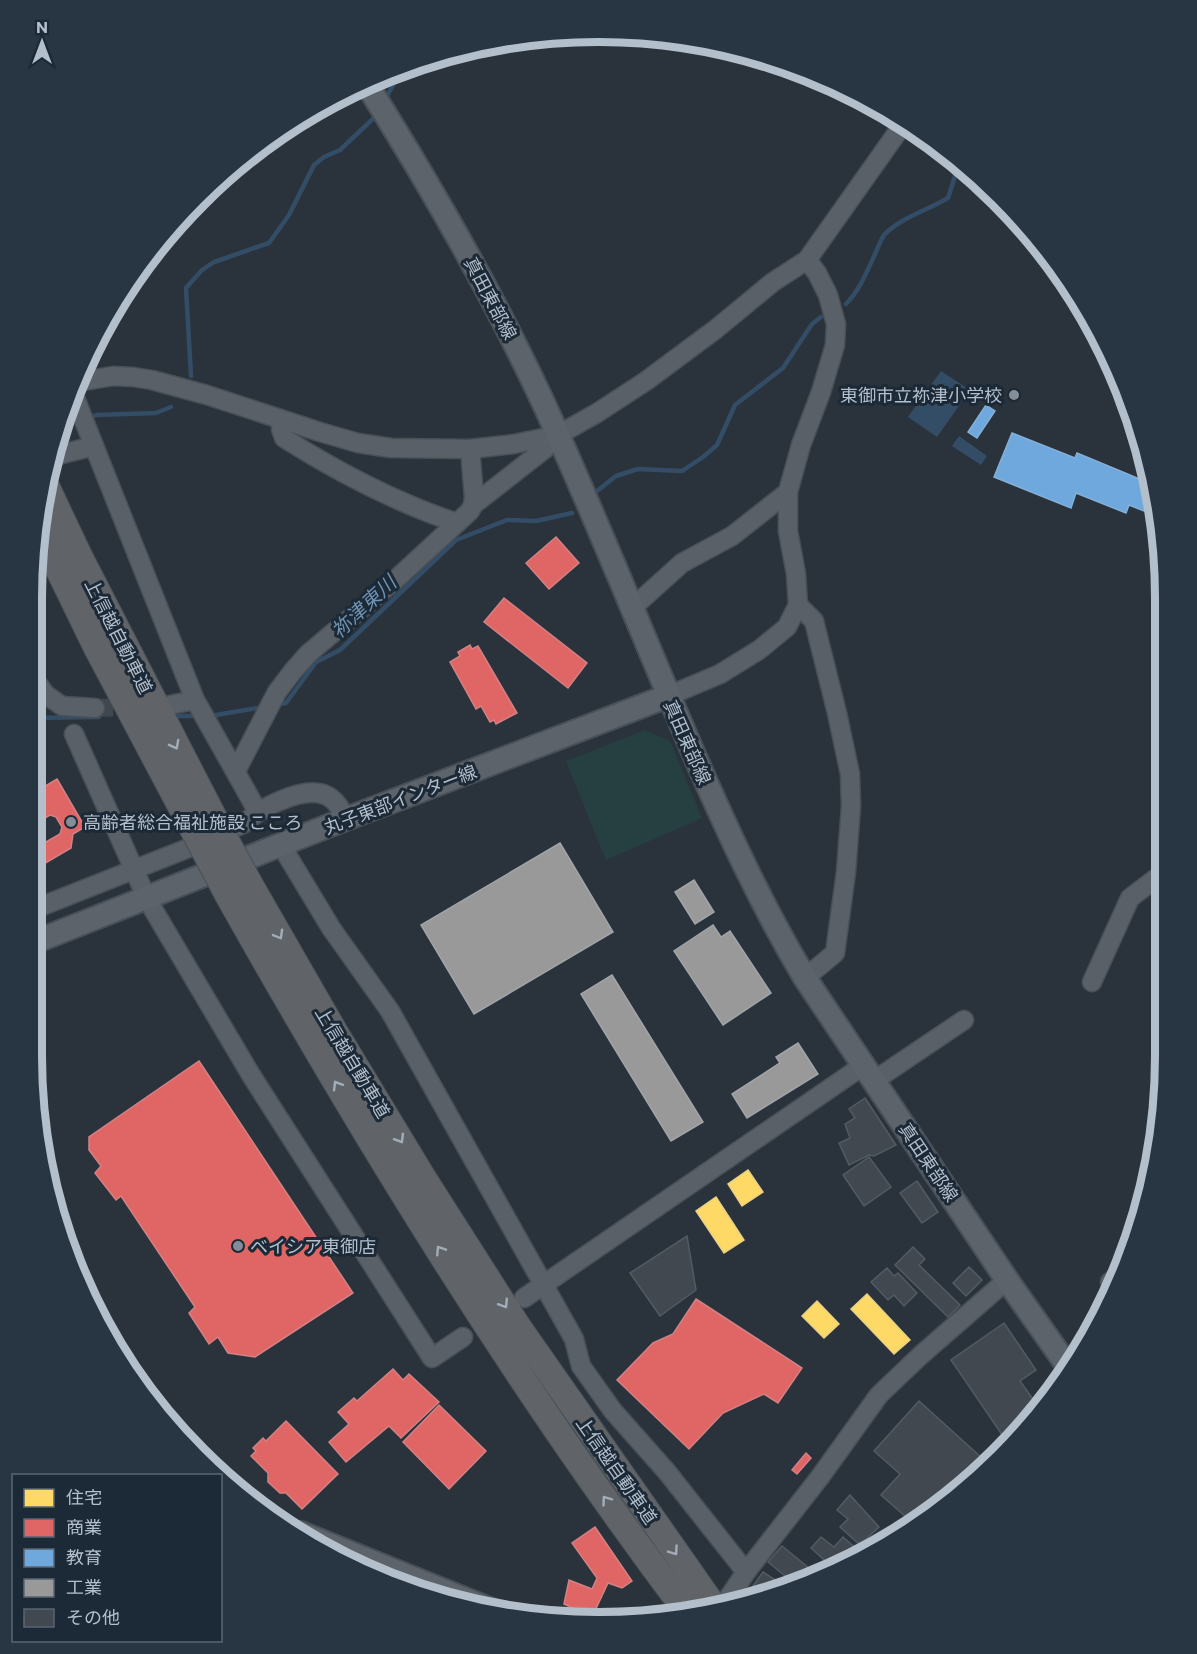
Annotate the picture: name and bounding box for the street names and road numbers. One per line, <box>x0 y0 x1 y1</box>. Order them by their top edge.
street label: 真田東部線 <box>460 253 522 343</box>
street label: 上信越自動車道 <box>81 575 157 697</box>
street label: 真田東部線 <box>660 696 716 788</box>
street label: 丸子東部インター線 <box>320 760 480 838</box>
street label: 上信越自動車道 <box>311 1002 395 1122</box>
street label: 真田東部線 <box>895 1119 963 1205</box>
street label: 上信越自動車道 <box>572 1412 662 1528</box>

